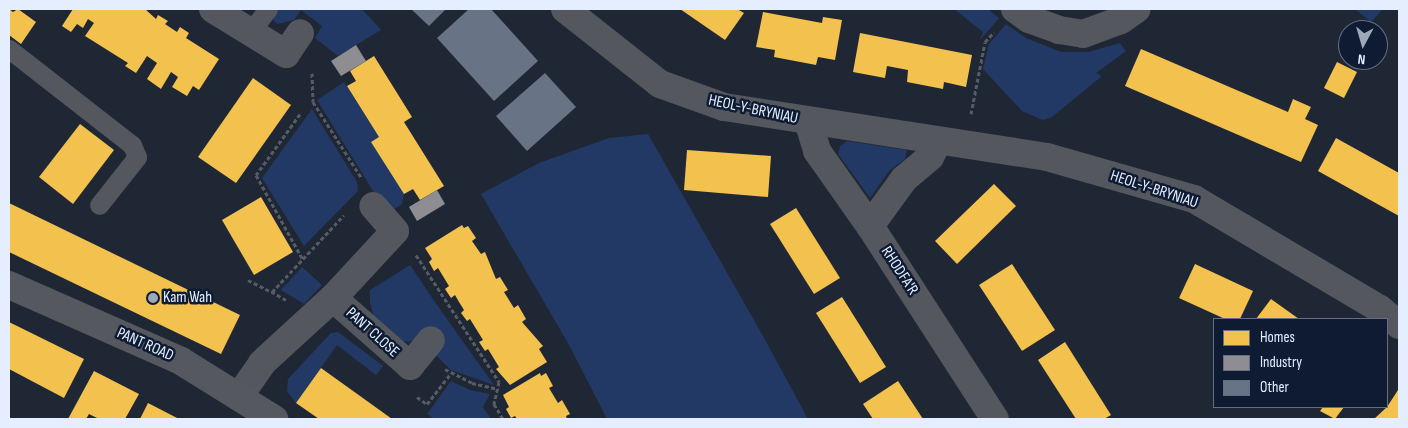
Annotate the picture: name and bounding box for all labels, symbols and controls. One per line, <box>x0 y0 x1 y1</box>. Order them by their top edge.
north arrow <box>1338 20 1388 70</box>
text: N <box>1357 51 1366 68</box>
street label: HEOL-Y-BRYNIAU <box>706 91 800 129</box>
street label: HEOL-Y-BRYNIAU <box>1108 167 1200 213</box>
street label: RHODFA'R <box>876 243 922 299</box>
place label: Kam Wah <box>163 288 212 308</box>
marker: Kam Wah <box>147 292 159 304</box>
street label: PANT CLOSE <box>341 304 403 362</box>
legend <box>1213 318 1388 408</box>
street label: PANT ROAD <box>114 324 176 366</box>
text: Homes <box>1260 328 1295 347</box>
text: Industry <box>1260 353 1302 372</box>
text: Other <box>1260 378 1289 397</box>

